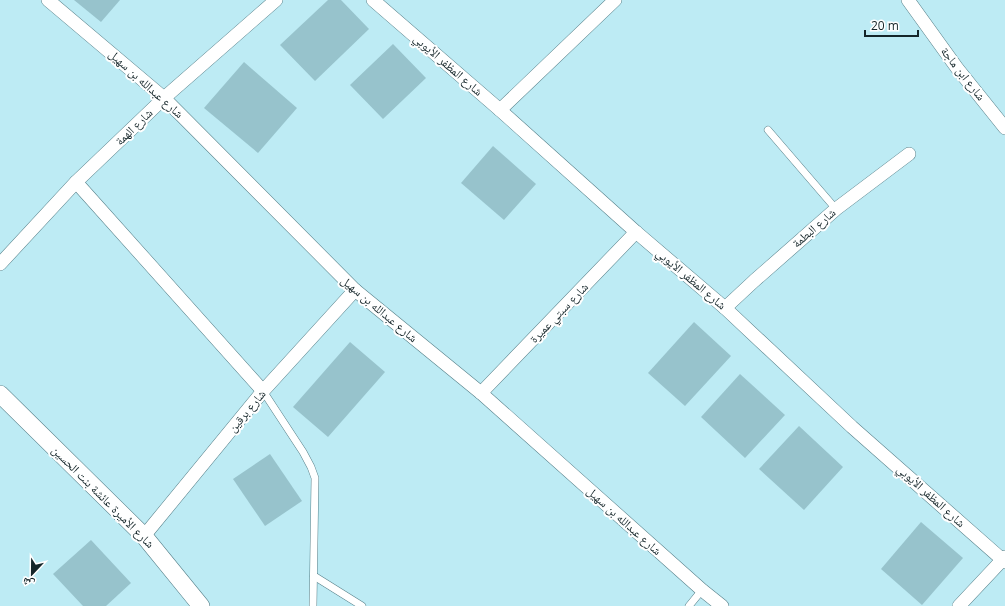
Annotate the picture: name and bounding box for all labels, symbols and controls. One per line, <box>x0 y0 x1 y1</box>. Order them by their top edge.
scale bar <box>865 12 918 38</box>
text: 20 m <box>871 17 899 34</box>
street label: شارع المظفر الأيوبي <box>409 30 487 101</box>
street label: شارع ابن ماجة <box>937 43 990 104</box>
street label: شارع عبدالله بن سهيل <box>105 45 188 122</box>
street label: شارع الهمة <box>111 104 156 149</box>
street label: شارع البطمة <box>788 204 839 251</box>
street label: شارع المظفر الأيوبي <box>651 244 730 315</box>
street label: شارع عبدالله بن سهيل <box>337 271 421 346</box>
street label: شارع سبتي عميرة <box>525 279 593 348</box>
street label: شارع برقين <box>224 386 269 435</box>
street label: شارع الأميرة عائشة بنت الحسين <box>48 442 159 552</box>
street label: شارع المظفر الأيوبي <box>892 460 969 533</box>
street label: شارع عبدالله بن سهيل <box>583 482 666 559</box>
north arrow <box>12 554 52 594</box>
text: ش <box>20 574 37 593</box>

